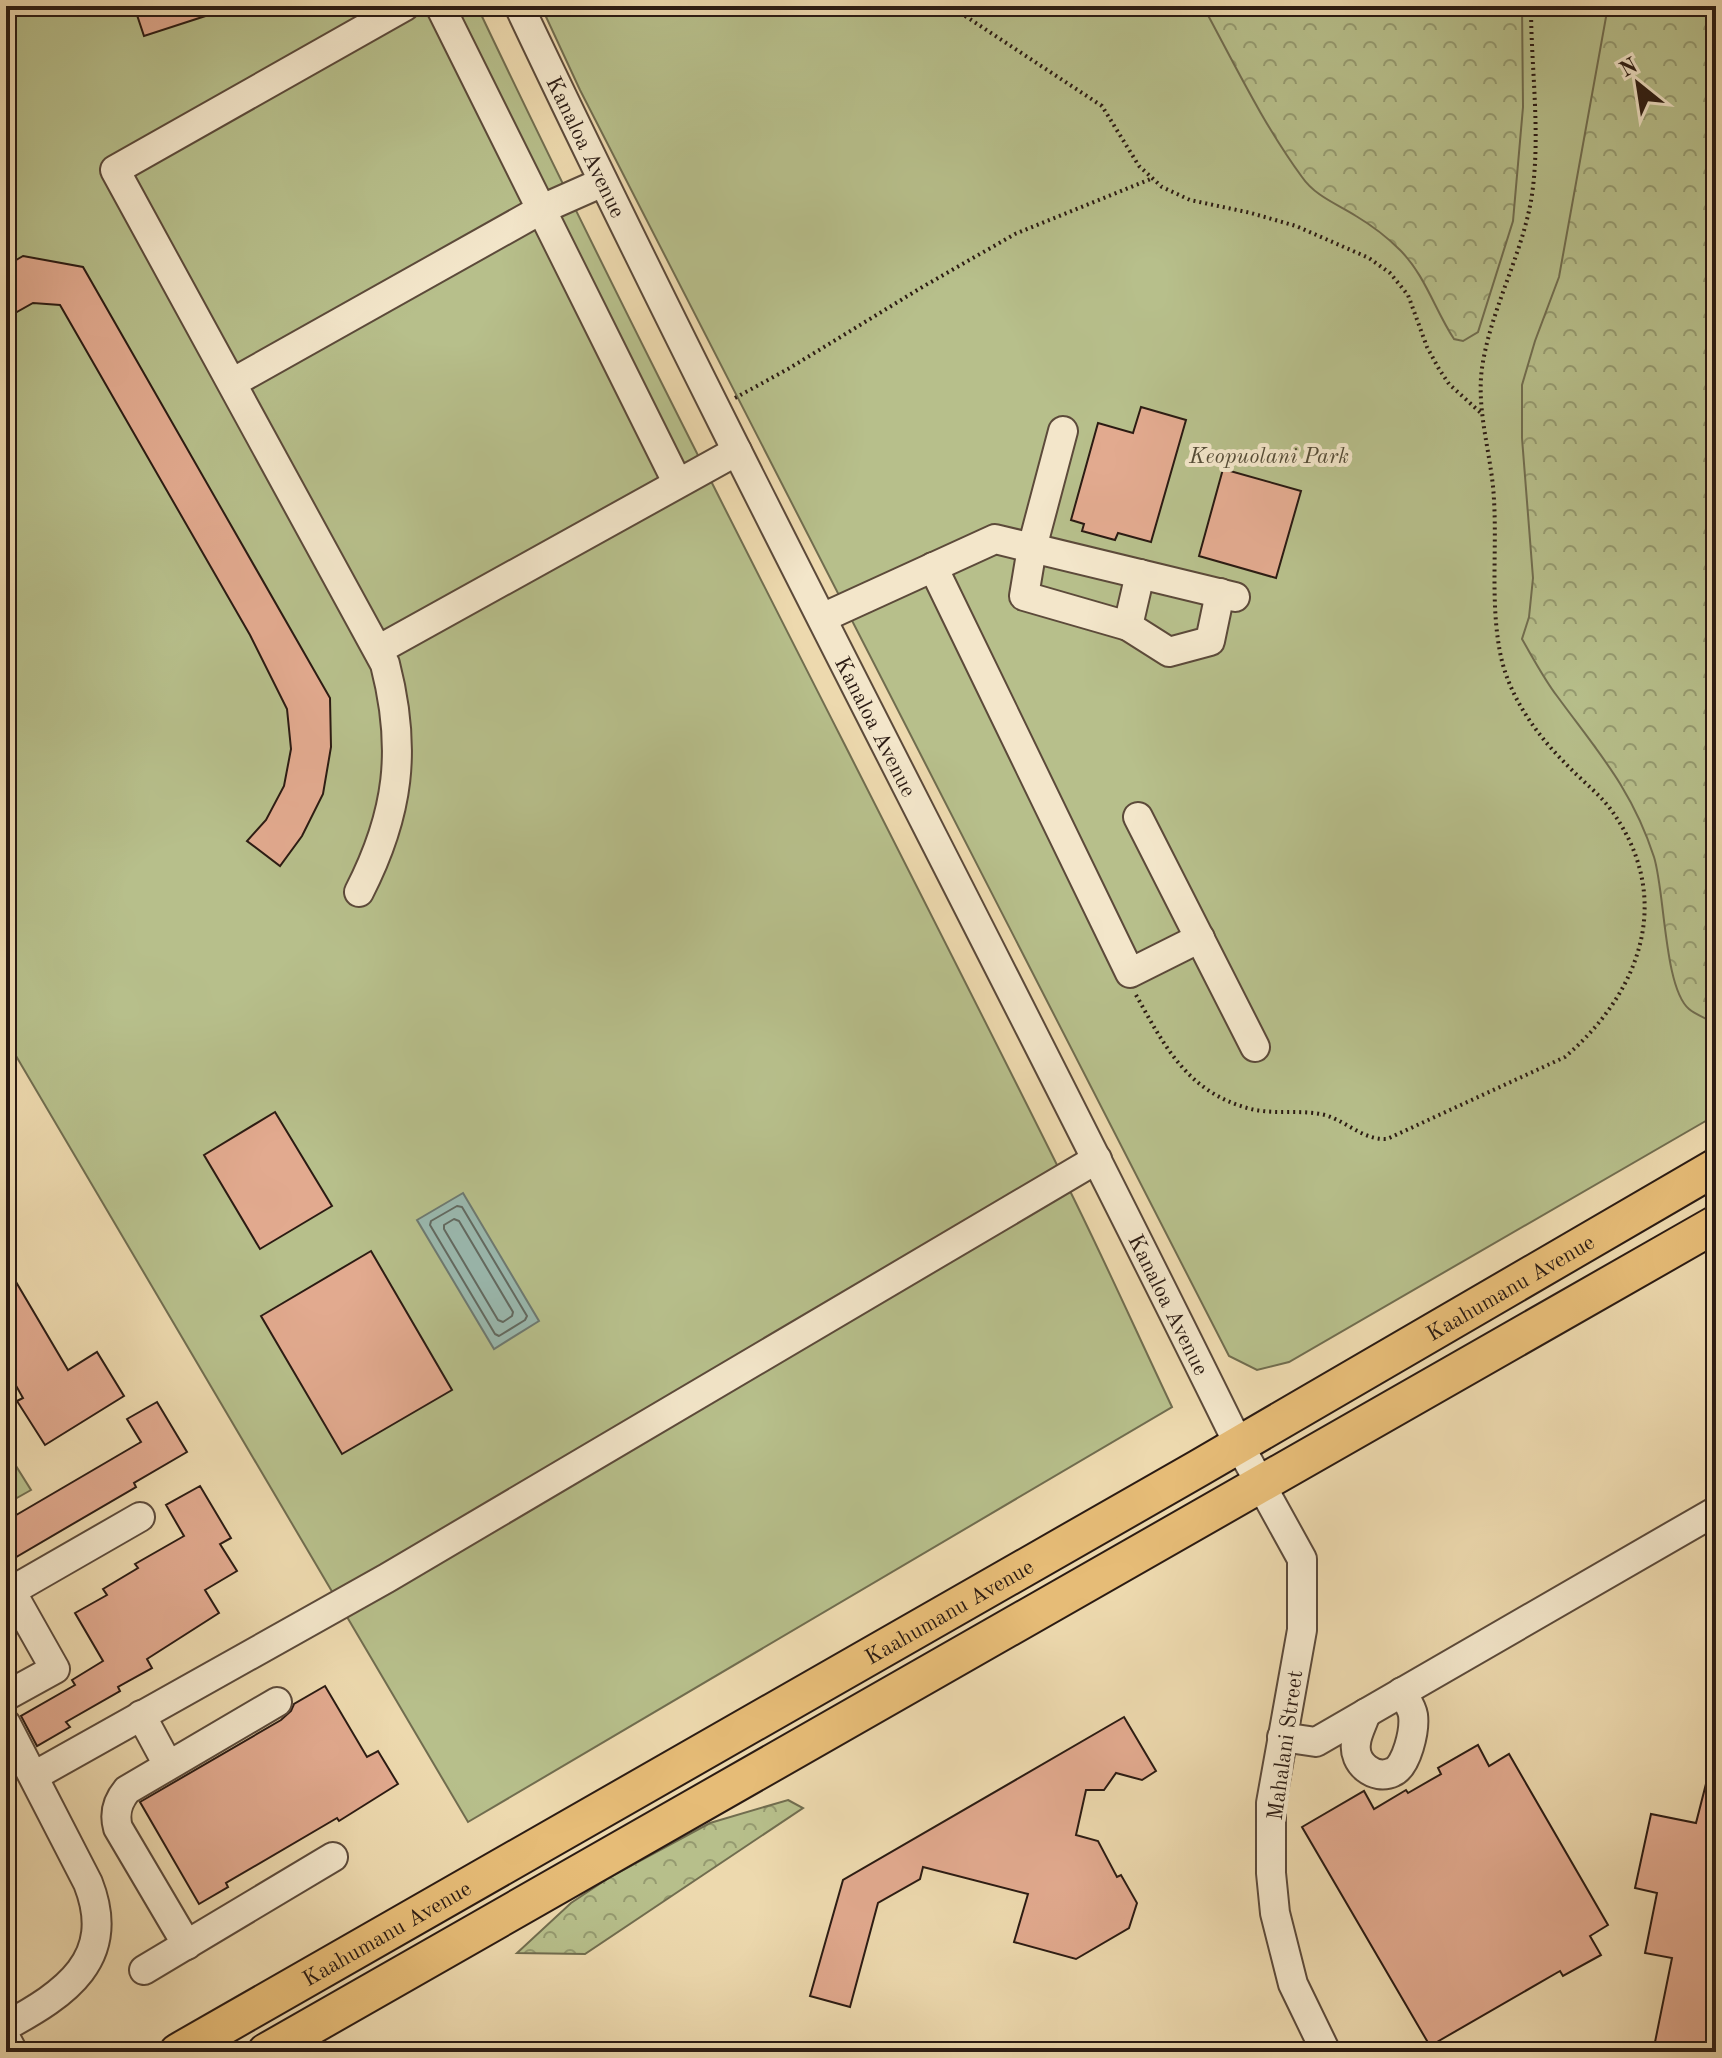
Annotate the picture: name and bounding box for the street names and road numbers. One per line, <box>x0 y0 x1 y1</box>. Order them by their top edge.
street label: Kanaloa Avenue <box>541 73 628 222</box>
street label: Kanaloa Avenue <box>830 653 919 801</box>
street label: Kanaloa Avenue <box>1123 1231 1212 1379</box>
street label: Kaahumanu Avenue <box>1423 1231 1599 1346</box>
street label: Kaahumanu Avenue <box>862 1556 1038 1670</box>
street label: Mahalani Street <box>1265 1669 1307 1822</box>
street label: Kaahumanu Avenue <box>299 1878 475 1991</box>

